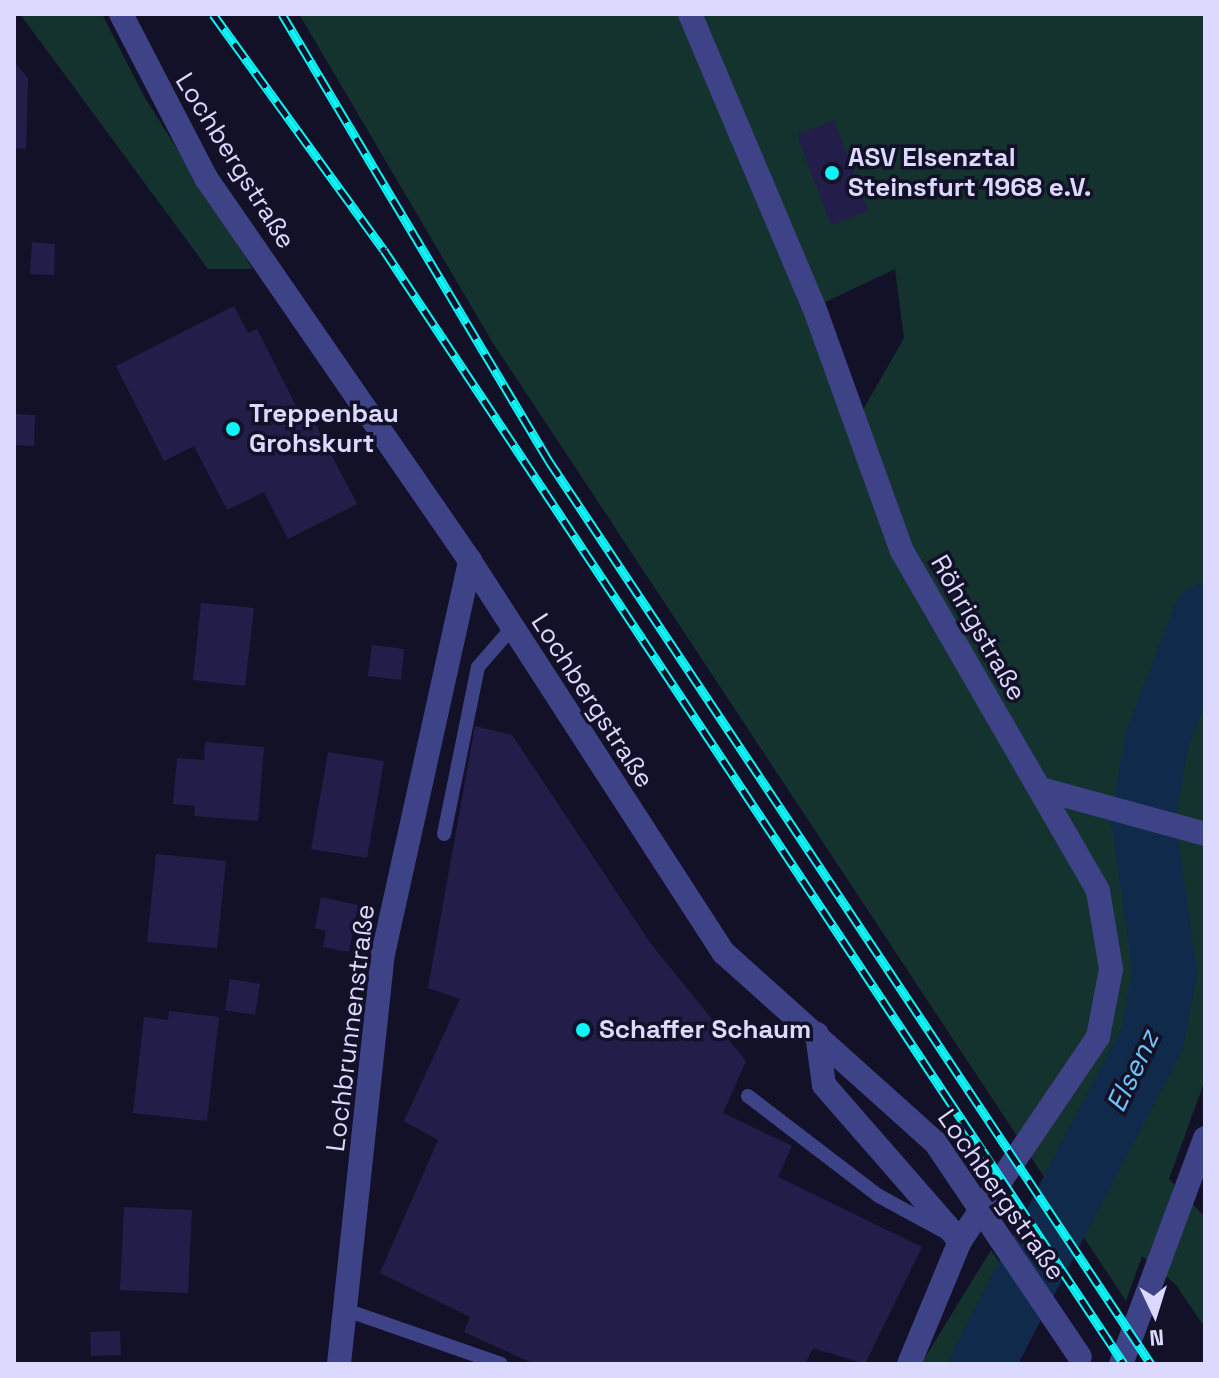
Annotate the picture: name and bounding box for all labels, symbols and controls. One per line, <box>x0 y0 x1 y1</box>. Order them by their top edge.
street label: Lochbergstraße <box>168 67 302 255</box>
place label: ASV Elsenztal Steinsfurt 1968 e.V. <box>848 142 1092 204</box>
marker: ASV Elsenztal Steinsfurt 1968 e.V. <box>823 164 841 182</box>
place label: Treppenbau Grohskurt <box>249 398 399 460</box>
marker: Treppenbau Grohskurt <box>224 420 242 438</box>
street label: Röhrigstraße <box>924 550 1032 706</box>
street label: Lochbergstraße <box>524 608 660 794</box>
street label: Lochbrunnenstraße <box>320 903 382 1153</box>
place label: Schaffer Schaum <box>599 1014 811 1046</box>
marker: Schaffer Schaum <box>574 1021 592 1039</box>
water label: Elsenz <box>1099 1025 1165 1117</box>
street label: Lochbergstraße <box>931 1104 1071 1286</box>
north arrow <box>1115 1274 1195 1354</box>
text: N <box>1148 1323 1165 1352</box>

